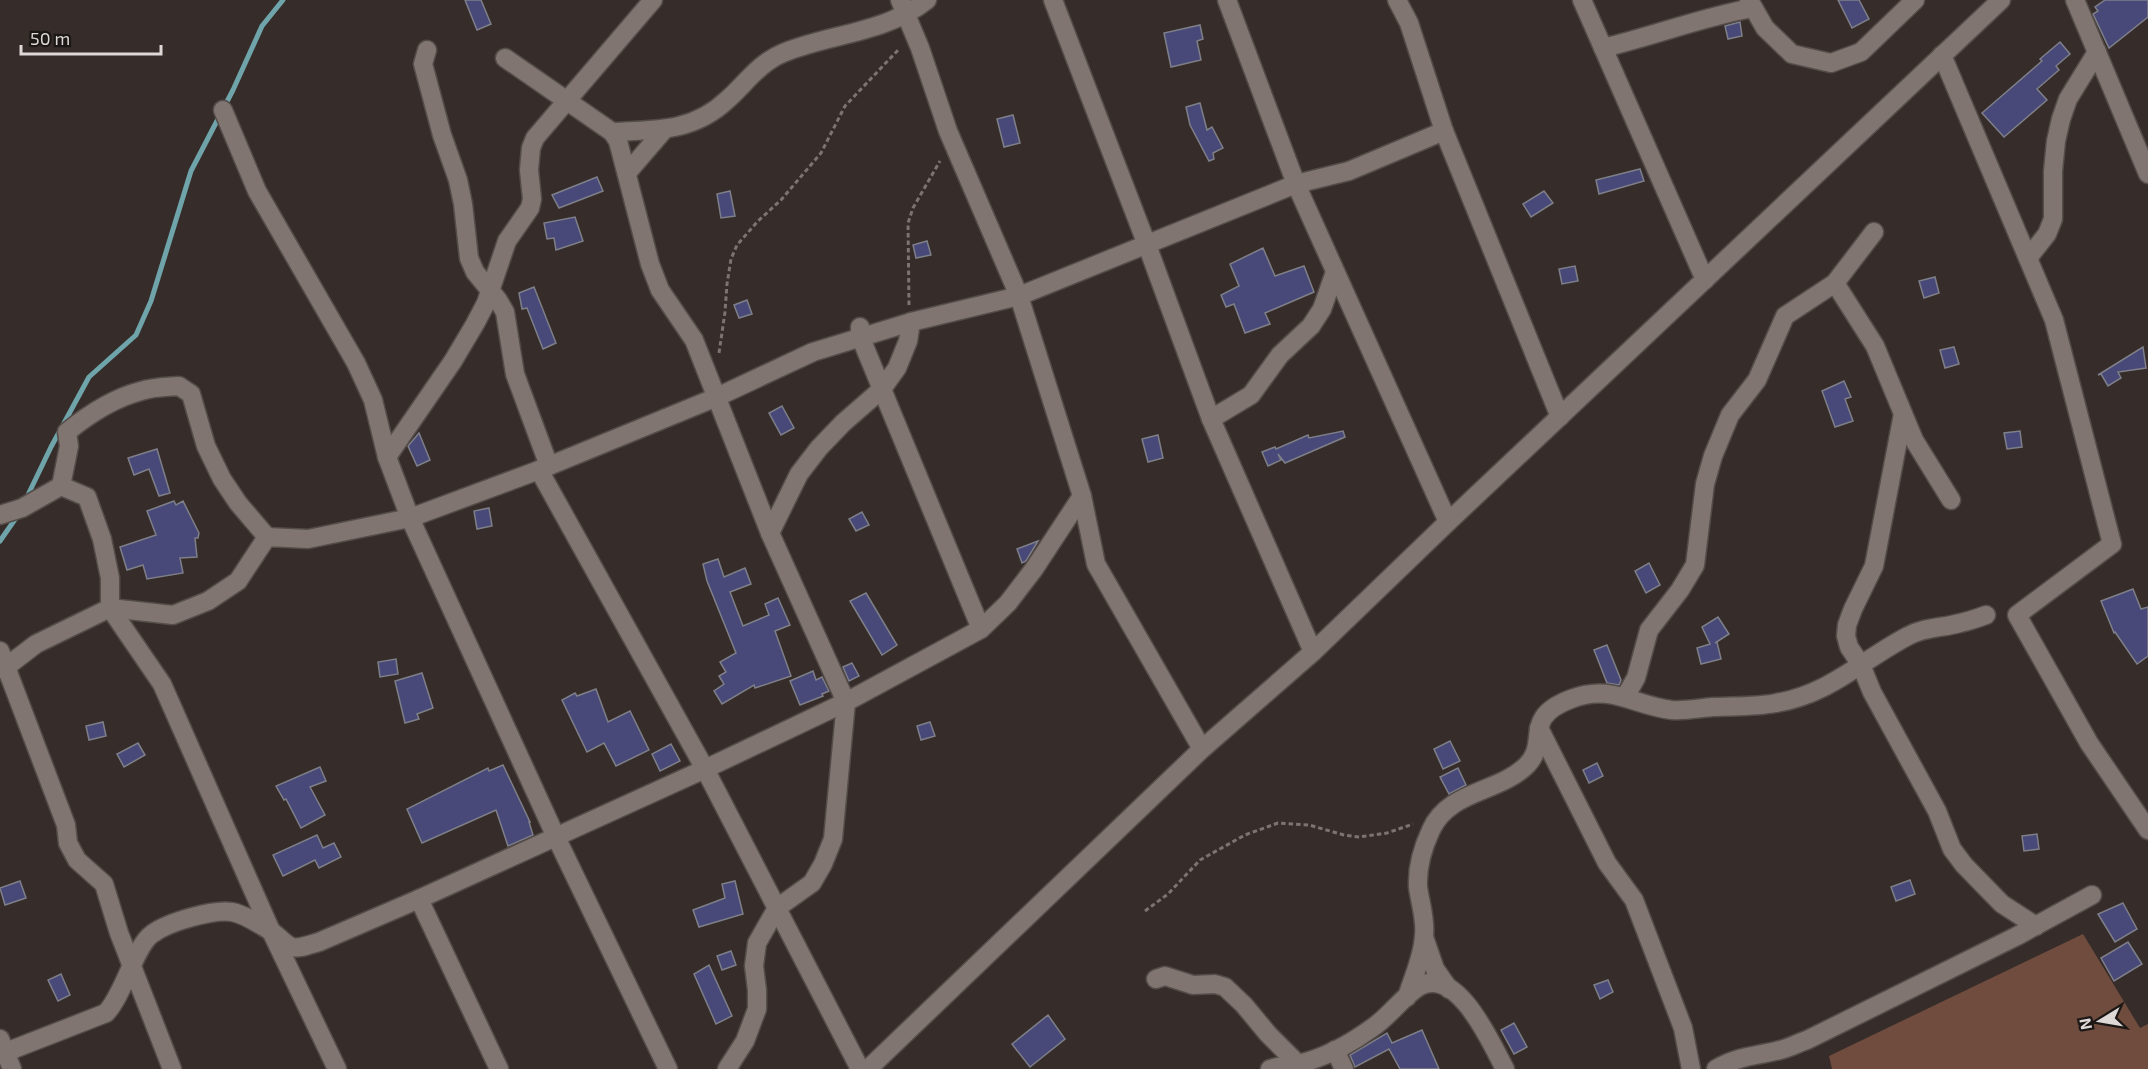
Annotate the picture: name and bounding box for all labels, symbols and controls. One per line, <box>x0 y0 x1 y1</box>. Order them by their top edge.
scale bar <box>21 18 160 56</box>
text: 50 m <box>30 27 70 49</box>
north arrow <box>2070 991 2130 1051</box>
text: N <box>2074 1016 2095 1031</box>

